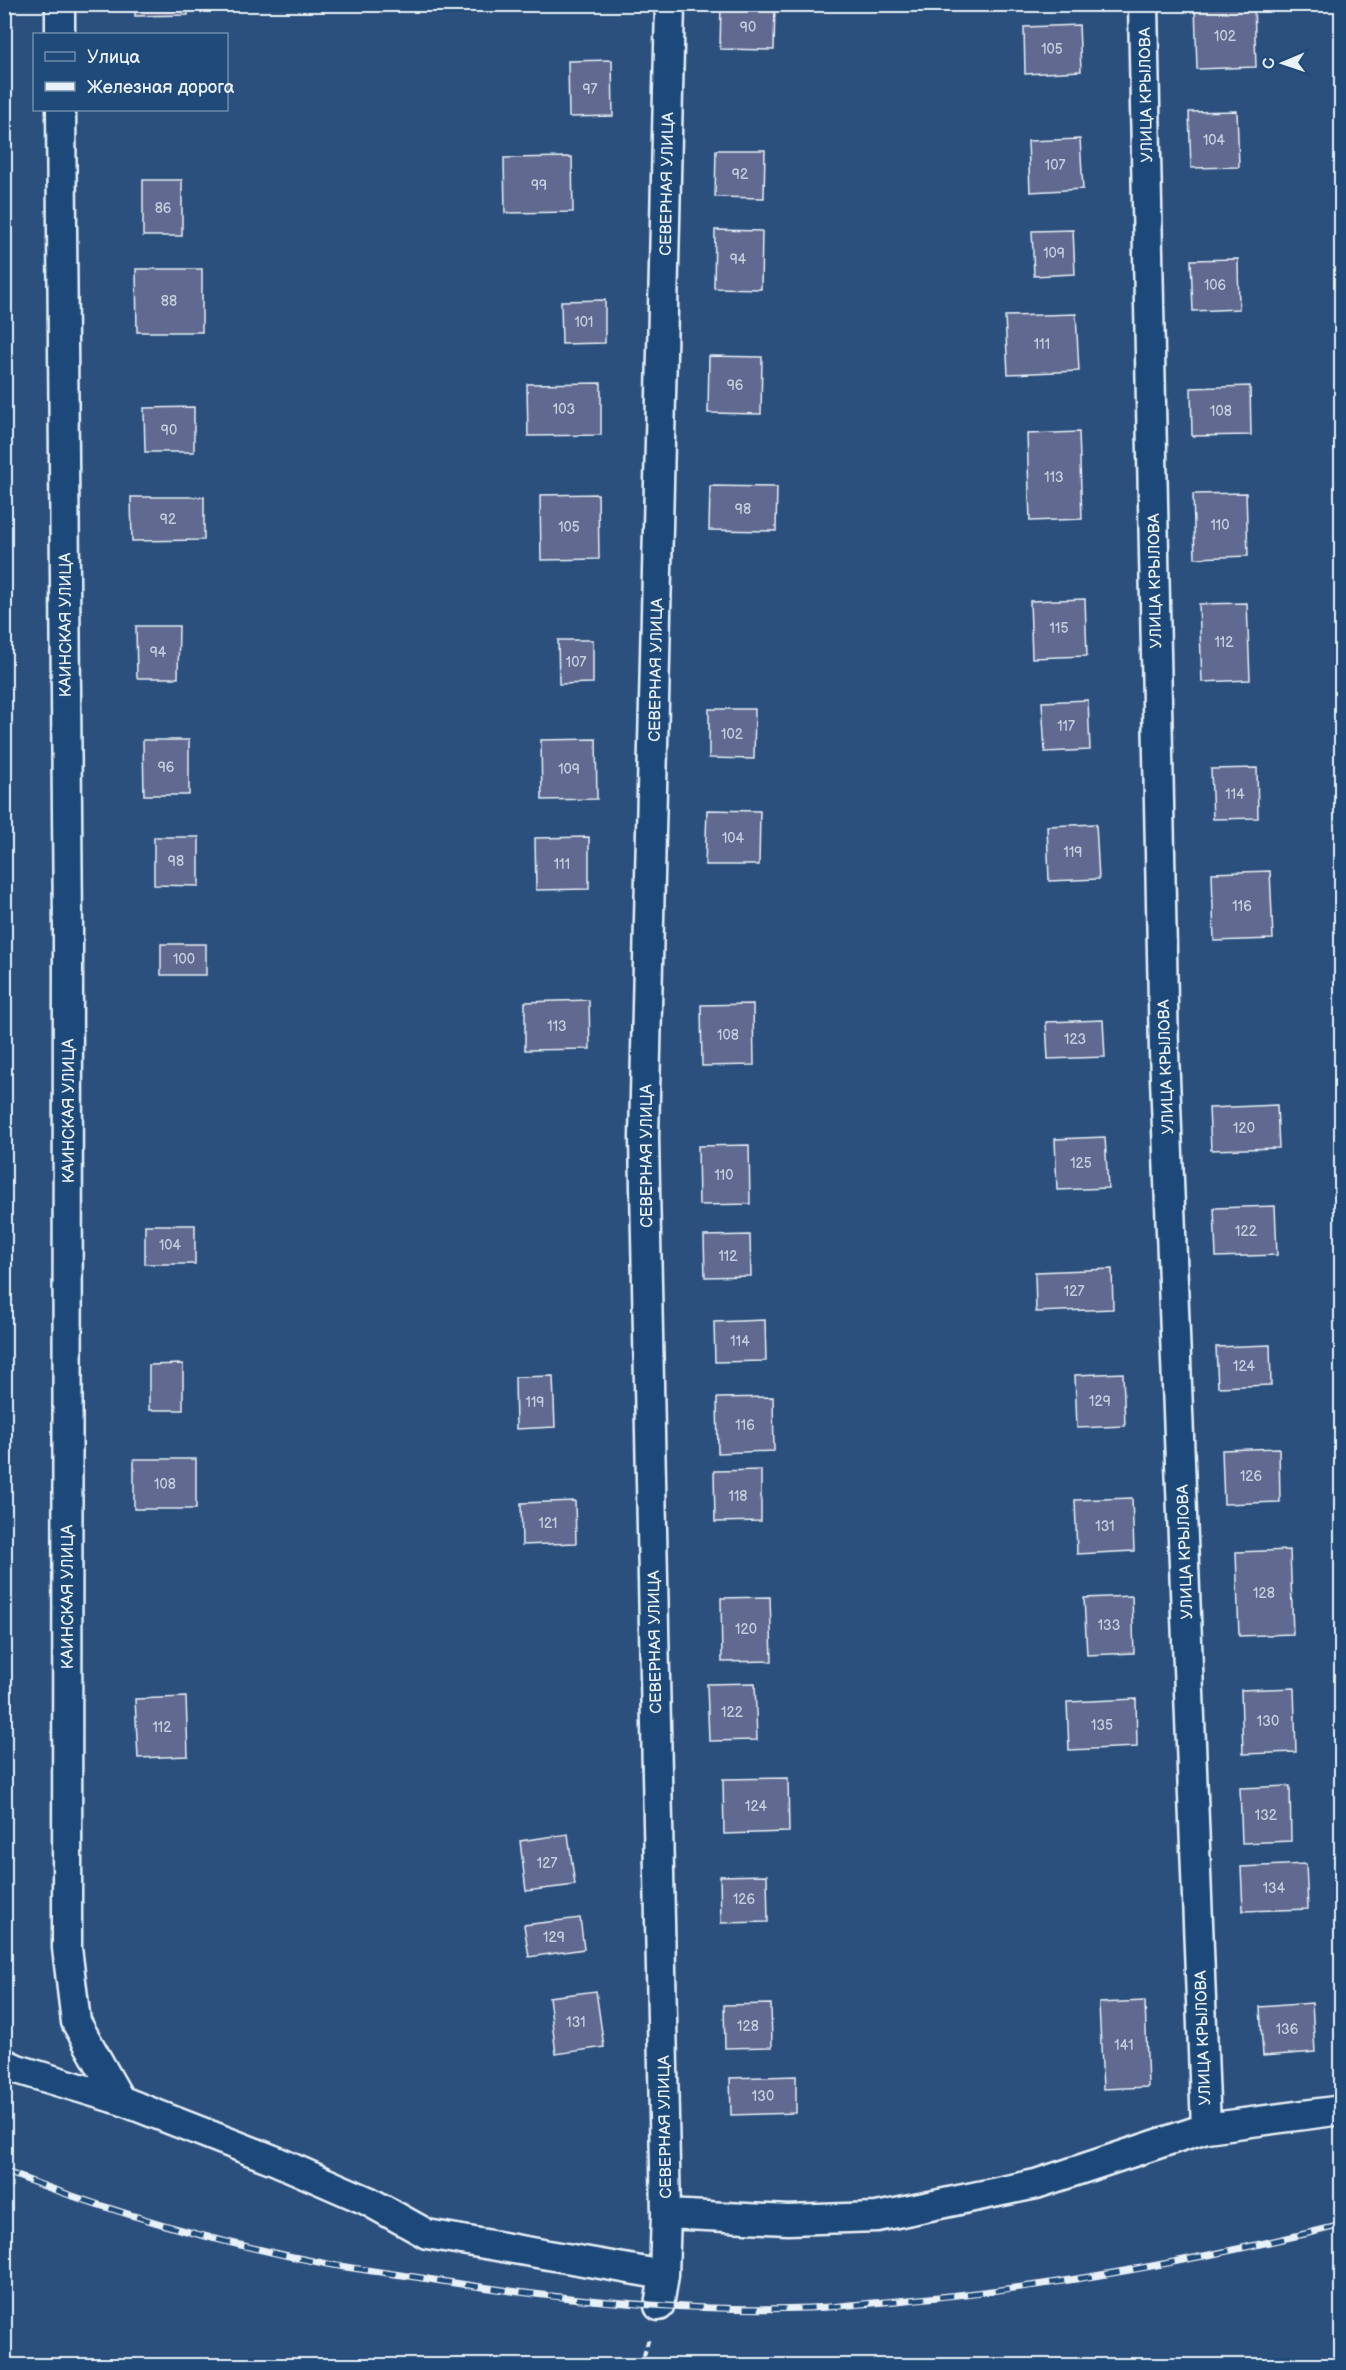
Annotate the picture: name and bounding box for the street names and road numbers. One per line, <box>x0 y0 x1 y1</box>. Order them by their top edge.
street label: УЛИЦА КРЫЛОВА <box>1136 27 1157 163</box>
street label: СЕВЕРНАЯ УЛИЦА <box>657 112 678 256</box>
street label: УЛИЦА КРЫЛОВА <box>1145 513 1166 649</box>
street label: КАИНСКАЯ УЛИЦА <box>57 552 76 697</box>
street label: СЕВЕРНАЯ УЛИЦА <box>646 598 667 742</box>
street label: УЛИЦА КРЫЛОВА <box>1155 999 1178 1135</box>
street label: КАИНСКАЯ УЛИЦА <box>60 1038 79 1183</box>
street label: СЕВЕРНАЯ УЛИЦА <box>638 1084 657 1228</box>
street label: УЛИЦА КРЫЛОВА <box>1174 1484 1197 1620</box>
street label: КАИНСКАЯ УЛИЦА <box>59 1524 78 1669</box>
street label: СЕВЕРНАЯ УЛИЦА <box>645 1570 666 1714</box>
street label: УЛИЦА КРЫЛОВА <box>1192 1970 1215 2106</box>
street label: СЕВЕРНАЯ УЛИЦА <box>655 2055 676 2199</box>

